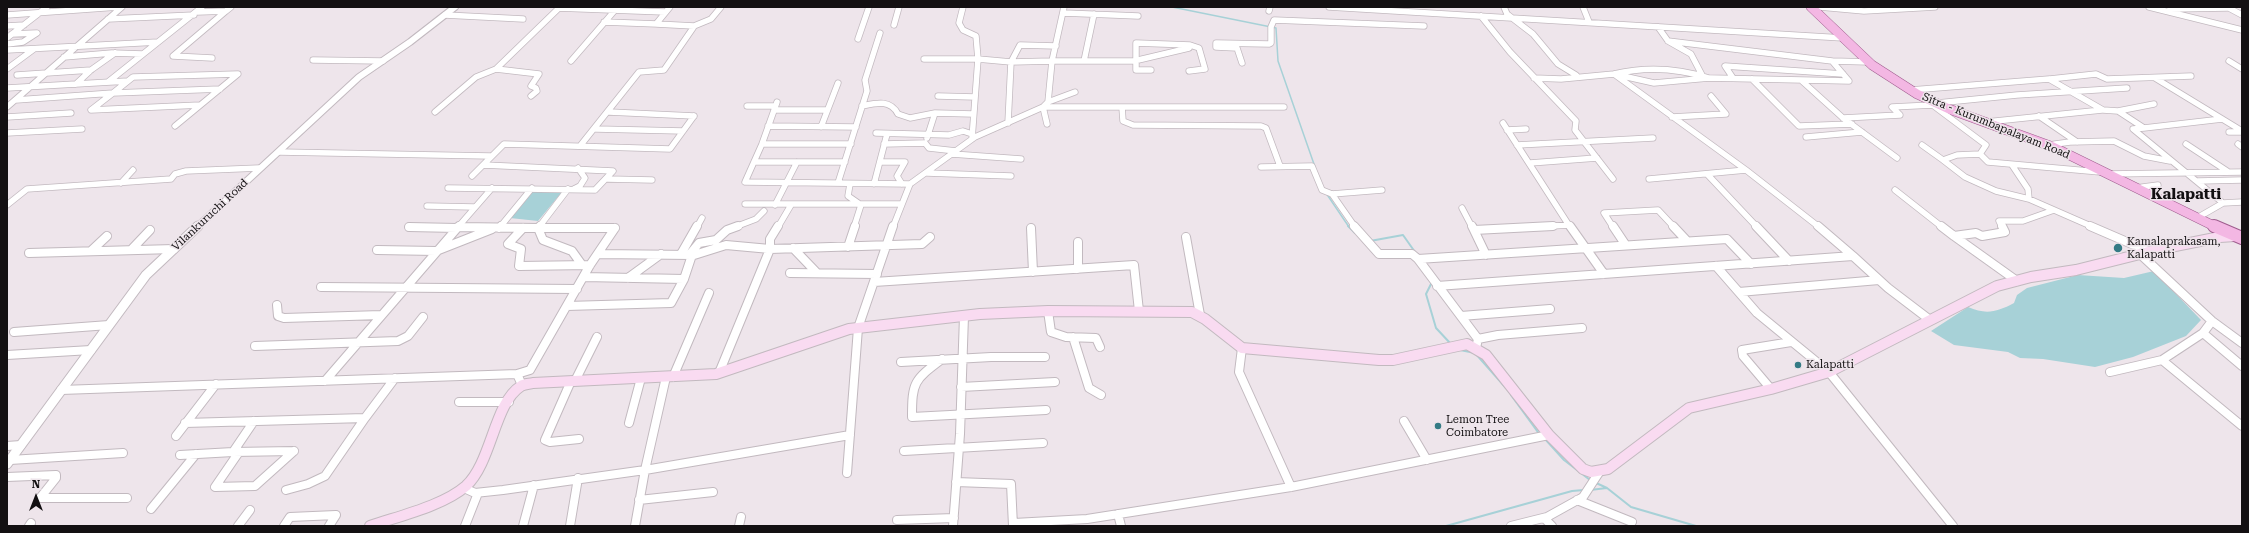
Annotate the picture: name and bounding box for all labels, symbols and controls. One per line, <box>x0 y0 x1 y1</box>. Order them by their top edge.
street label: Sitra - Kurumbapalayam Road <box>1920 90 2072 162</box>
street label: Vilankuruchi Road <box>169 176 251 254</box>
district label: Kalapatti <box>2151 186 2221 204</box>
place label: Kamalaprakasam, Kalapatti <box>2127 235 2220 261</box>
marker: Kamalaprakasam, Kalapatti <box>2112 242 2124 254</box>
place label: Kalapatti <box>1806 358 1854 372</box>
marker: Kalapatti <box>1793 360 1803 370</box>
place label: Lemon Tree Coimbatore <box>1446 413 1509 439</box>
marker: Lemon Tree Coimbatore <box>1433 421 1443 431</box>
north arrow <box>16 477 56 517</box>
text: N <box>32 478 40 491</box>

